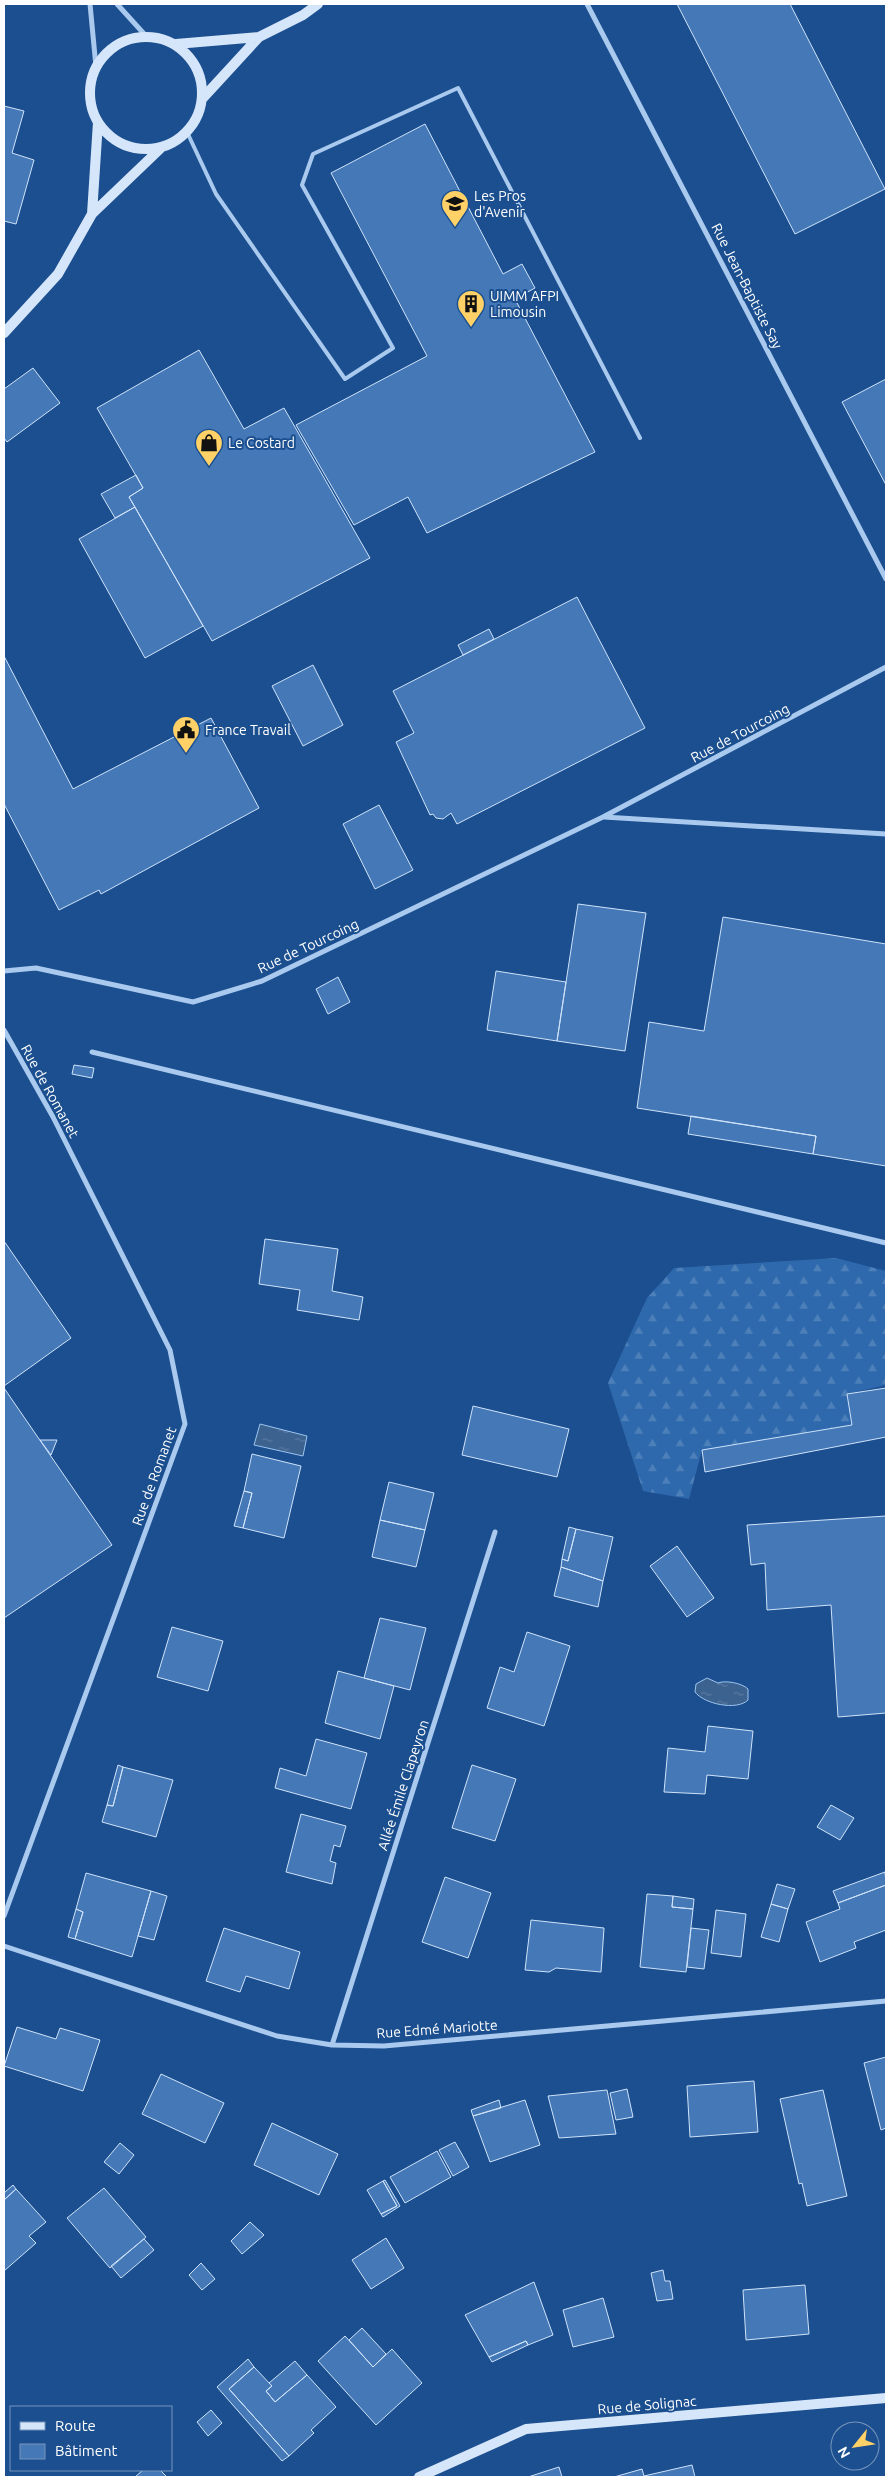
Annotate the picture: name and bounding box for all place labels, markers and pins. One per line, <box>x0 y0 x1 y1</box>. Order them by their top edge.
place label: Les Pros d'Avenir <box>474 188 526 220</box>
school or university icon: Les Pros d'Avenir <box>440 189 470 228</box>
place label: UIMM AFPI Limousin <box>490 288 559 320</box>
building icon: UIMM AFPI Limousin <box>456 289 486 328</box>
shop icon: Le Costard <box>194 428 224 467</box>
place label: Le Costard <box>228 435 295 451</box>
public building icon: France Travail <box>171 715 201 754</box>
place label: France Travail <box>205 722 291 738</box>

